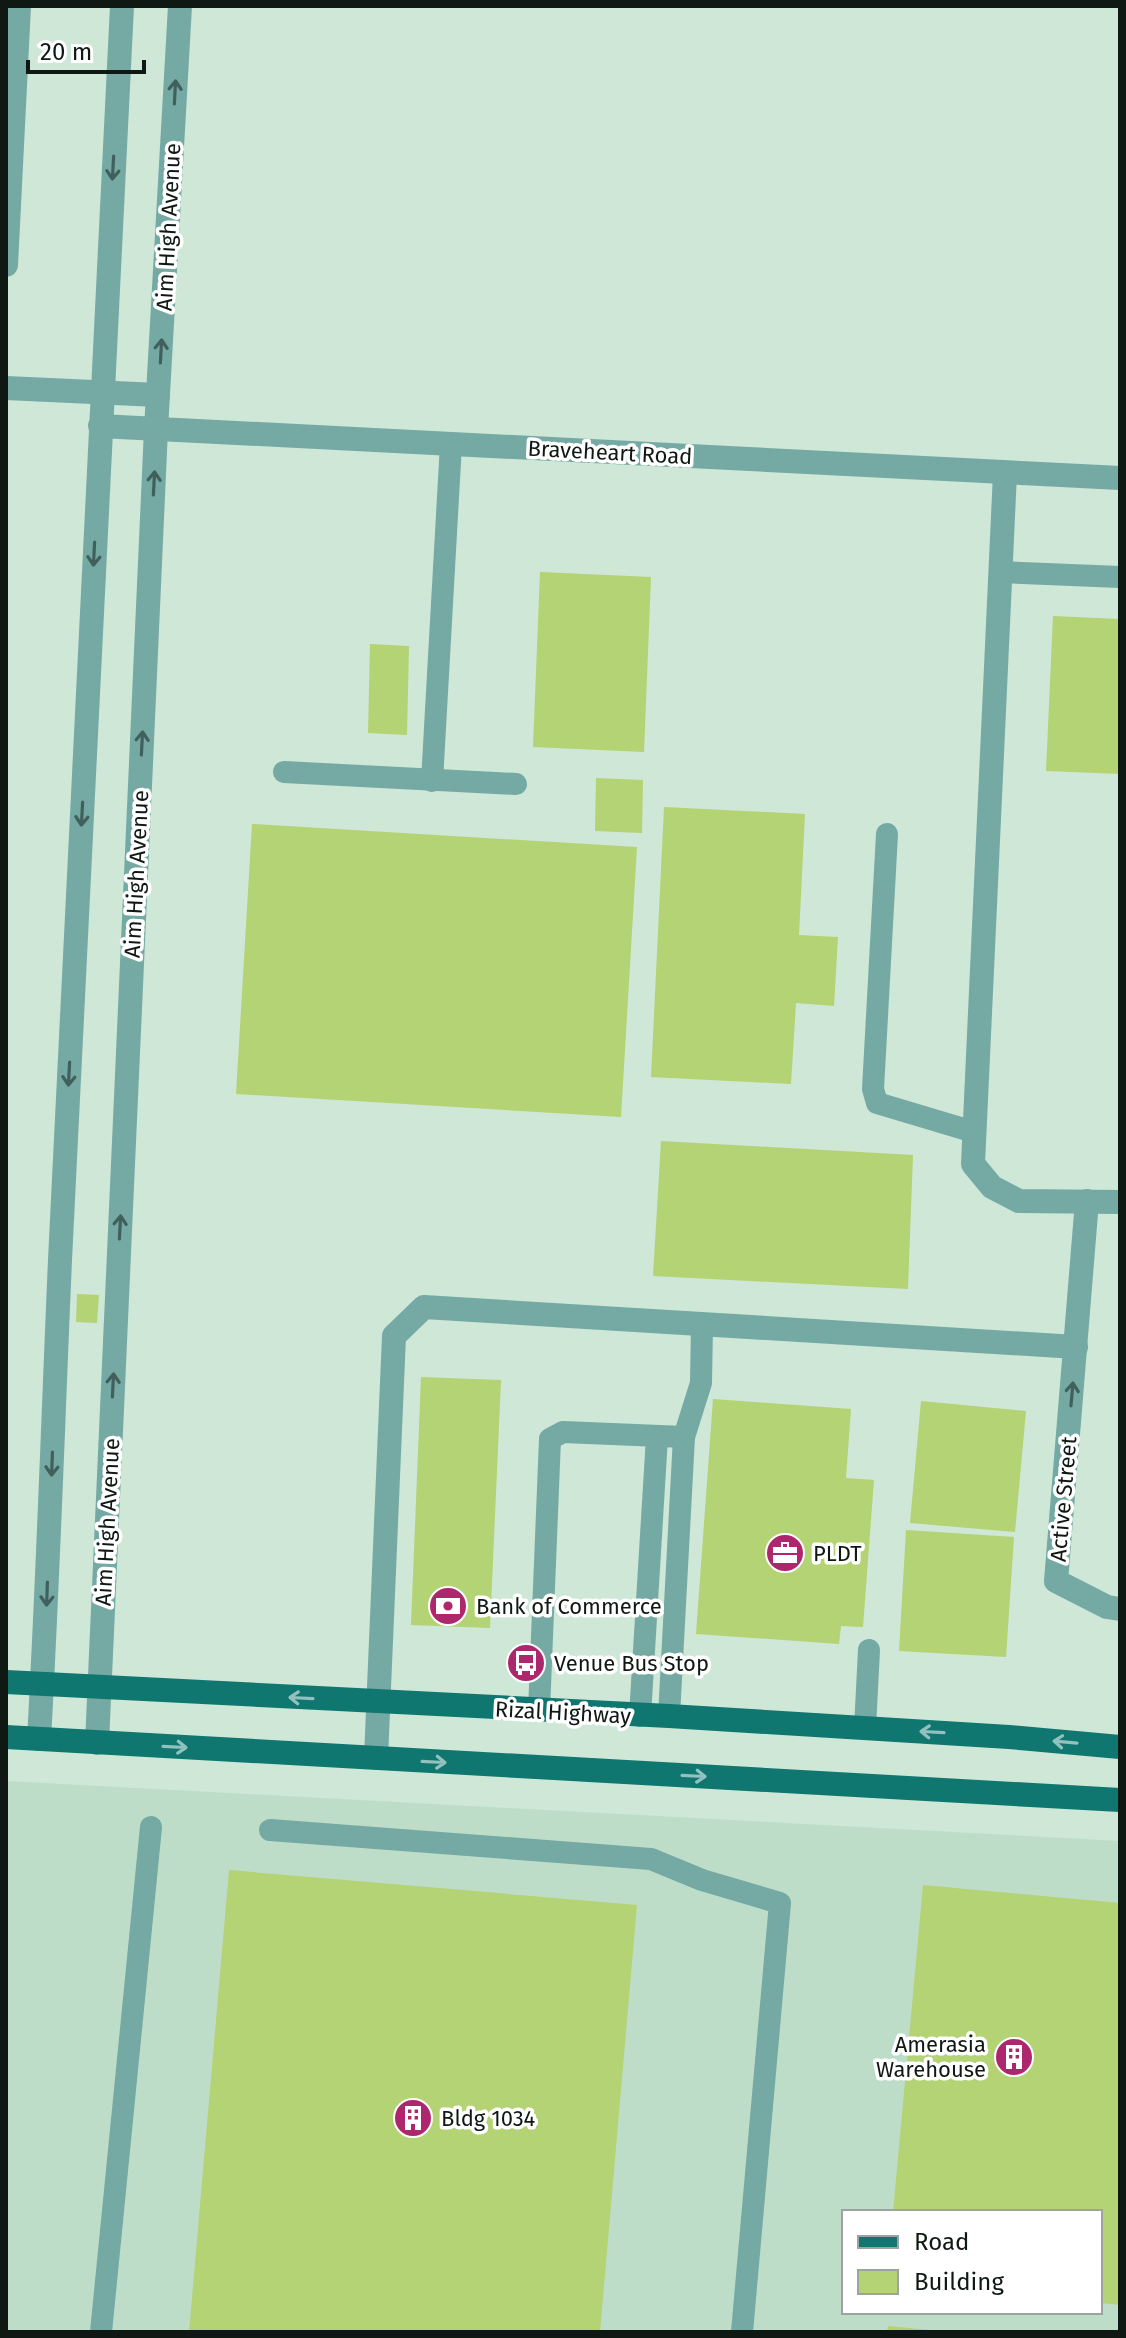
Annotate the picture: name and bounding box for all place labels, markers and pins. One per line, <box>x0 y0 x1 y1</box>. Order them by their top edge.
office icon: PLDT <box>764 1532 806 1574</box>
place label: PLDT <box>813 1540 862 1567</box>
bank icon: Bank of Commerce <box>427 1585 469 1627</box>
place label: Bank of Commerce <box>476 1593 662 1620</box>
bus stop icon: Venue Bus Stop <box>505 1642 547 1684</box>
place label: Venue Bus Stop <box>554 1650 709 1677</box>
place label: Amerasia Warehouse <box>876 2031 986 2083</box>
building icon: Amerasia Warehouse <box>993 2036 1035 2078</box>
building icon: Bldg 1034 <box>392 2097 434 2139</box>
place label: Bldg 1034 <box>441 2105 536 2132</box>

